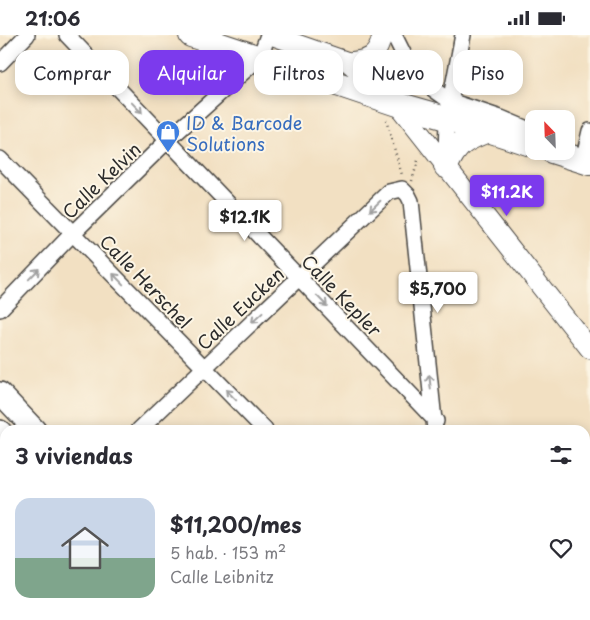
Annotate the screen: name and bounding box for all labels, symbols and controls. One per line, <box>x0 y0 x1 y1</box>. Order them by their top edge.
text: 21:06 <box>25 4 80 32</box>
chip: Comprar <box>15 50 129 95</box>
chip: Alquilar <box>139 50 244 95</box>
chip: Filtros <box>254 50 343 95</box>
chip: Nuevo <box>353 50 443 95</box>
chip: Piso <box>453 50 523 95</box>
one-way arrow <box>131 102 143 114</box>
place label: ID & Barcode Solutions <box>186 109 302 157</box>
north arrow <box>525 110 575 160</box>
map controls <box>525 110 575 160</box>
shop icon: ID & Barcode Solutions <box>155 119 181 153</box>
street label: Calle Kelvin <box>56 136 146 224</box>
pin: $11.2K <box>466 175 548 217</box>
text: $11.2K <box>481 179 533 203</box>
pin: $12.1K <box>204 199 286 242</box>
one-way arrow <box>368 200 381 212</box>
text: $12.1K <box>220 204 270 228</box>
street label: Calle Herschel <box>94 228 198 334</box>
street label: Calle Kepler <box>296 248 389 343</box>
street label: Calle Eucken <box>190 260 290 356</box>
one-way arrow <box>28 268 40 280</box>
pin: $5,700 <box>397 271 479 314</box>
one-way arrow <box>112 272 124 285</box>
text: $5,700 <box>410 276 467 300</box>
one-way arrow <box>316 295 329 307</box>
one-way arrow <box>251 312 263 324</box>
one-way arrow <box>425 374 435 390</box>
one-way arrow <box>225 389 237 401</box>
text: 3 viviendas <box>15 439 133 471</box>
icon: filters <box>547 441 575 469</box>
text: $11,200/mes <box>170 508 301 540</box>
icon: home <box>55 518 115 578</box>
icon: heart <box>547 534 575 562</box>
text: 5 hab. · 153 m² <box>170 540 286 564</box>
text: Calle Leibnitz <box>170 564 274 588</box>

